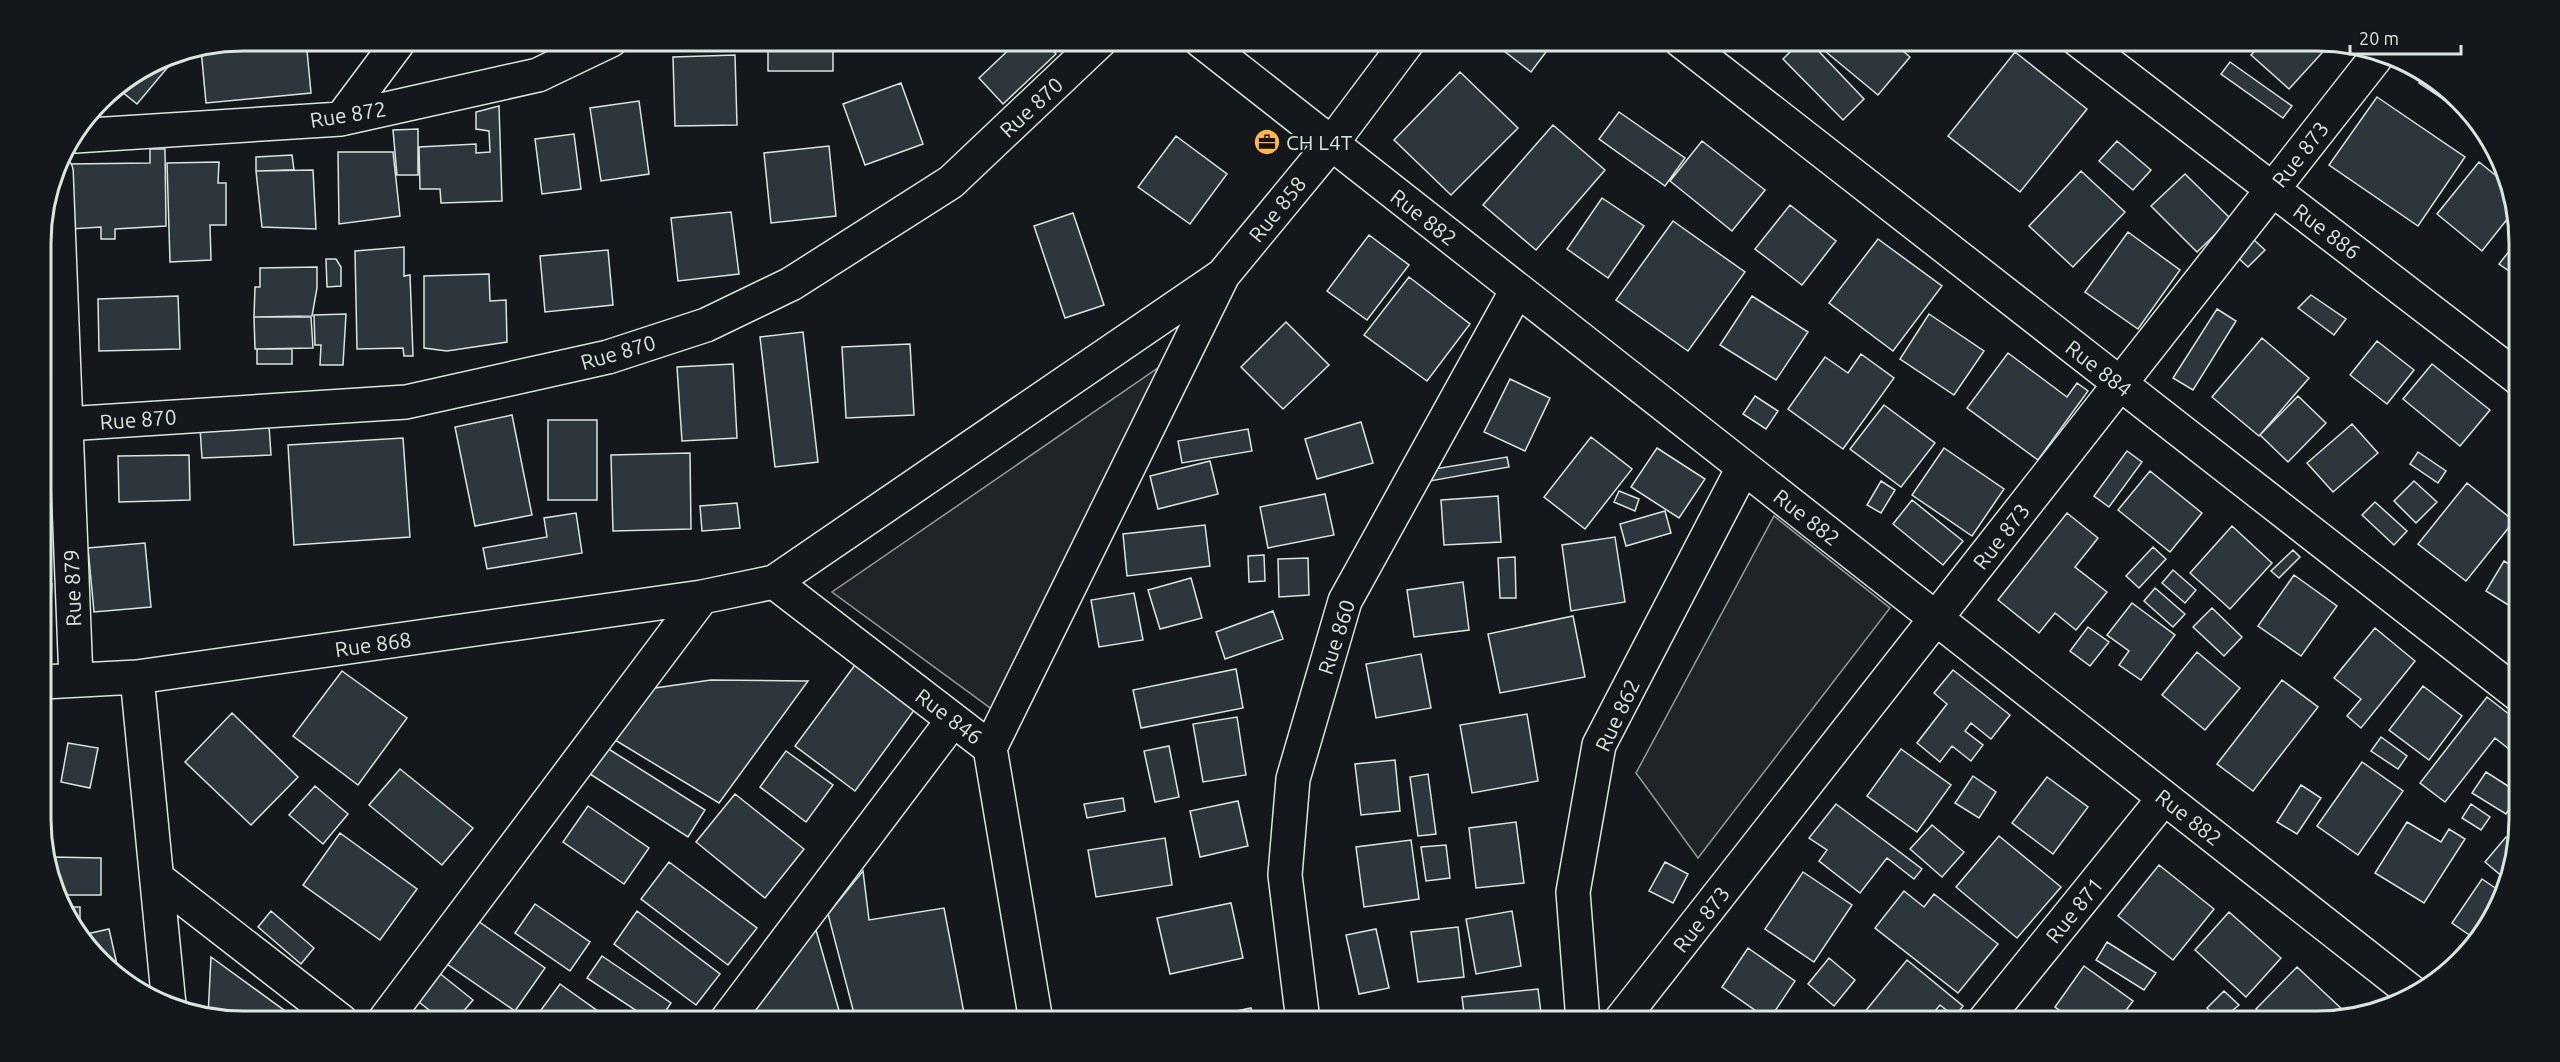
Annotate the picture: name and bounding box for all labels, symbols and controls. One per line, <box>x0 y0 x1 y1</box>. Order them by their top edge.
scale bar <box>2350 18 2461 56</box>
text: 20 m <box>2359 28 2399 48</box>
street label: Rue 870 <box>995 72 1067 142</box>
street label: Rue 872 <box>308 96 388 132</box>
street label: Rue 873 <box>2267 116 2333 192</box>
office icon: CH L4T <box>1252 127 1282 157</box>
place label: CH L4T <box>1286 130 1353 154</box>
street label: Rue 858 <box>1243 172 1311 246</box>
street label: Rue 882 <box>1386 184 1462 250</box>
street label: Rue 886 <box>2289 198 2365 264</box>
street label: Rue 870 <box>578 330 658 374</box>
street label: Rue 884 <box>2061 335 2137 401</box>
street label: Rue 870 <box>99 404 177 434</box>
street label: Rue 882 <box>1769 484 1845 550</box>
street label: Rue 873 <box>1968 498 2034 574</box>
street label: Rue 879 <box>59 549 85 627</box>
street label: Rue 860 <box>1313 597 1359 677</box>
street label: Rue 868 <box>333 627 413 661</box>
street label: Rue 862 <box>1590 675 1644 755</box>
street label: Rue 846 <box>911 683 987 749</box>
street label: Rue 882 <box>2151 784 2227 850</box>
street label: Rue 871 <box>2040 873 2108 947</box>
street label: Rue 873 <box>1668 881 1734 957</box>

